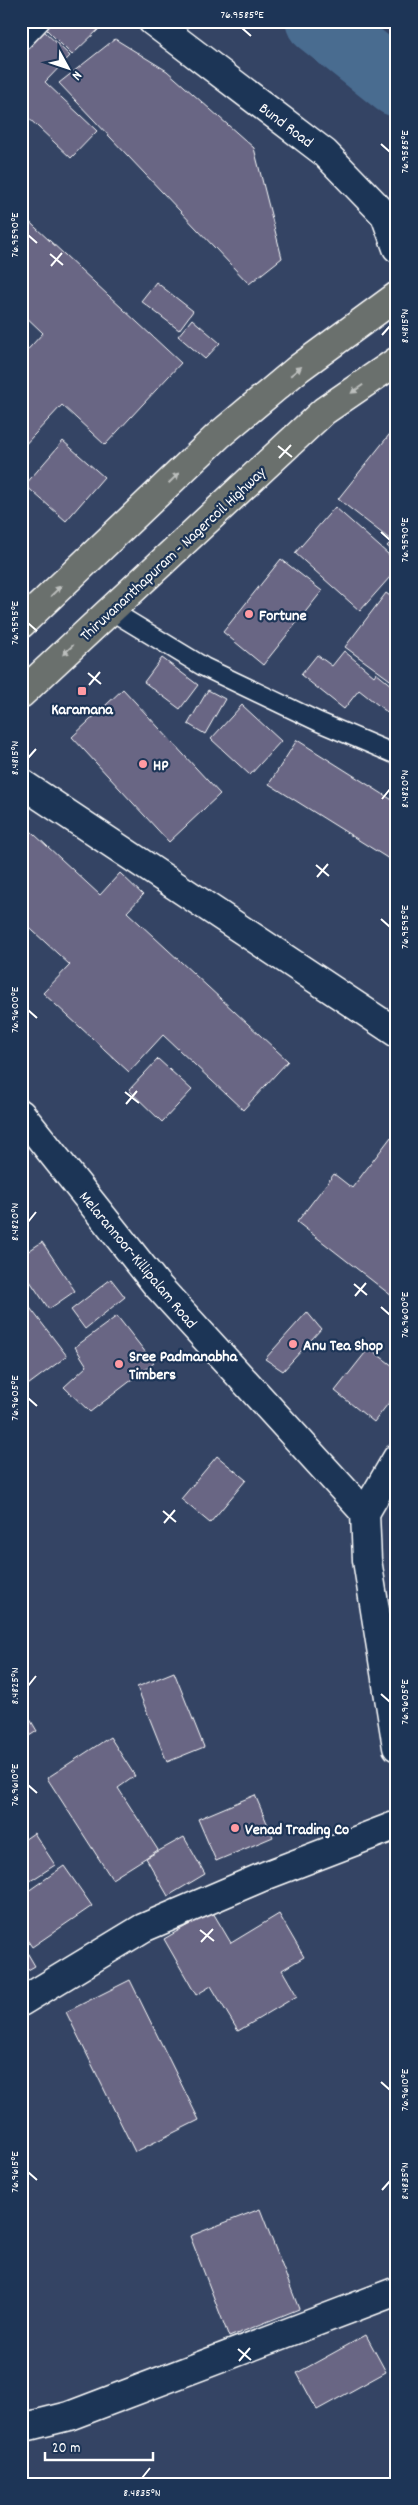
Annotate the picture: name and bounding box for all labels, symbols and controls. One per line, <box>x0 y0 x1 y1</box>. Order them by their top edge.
text: 76.9585°E <box>220 7 264 24</box>
north arrow <box>42 42 92 92</box>
text: N <box>66 66 86 84</box>
street label: Bund Road <box>253 98 318 154</box>
text: 76.9585°E <box>397 130 414 174</box>
text: 76.9590°E <box>7 212 24 257</box>
text: 8.4815°N <box>397 309 414 343</box>
one-way arrow <box>289 365 302 376</box>
one-way arrow <box>350 384 363 394</box>
street label: Thiruvananthapuram - Nagercoil Highway <box>75 462 272 648</box>
one-way arrow <box>167 472 179 484</box>
text: 76.9590°E <box>397 517 414 562</box>
one-way arrow <box>50 585 62 597</box>
text: 76.9595°E <box>7 601 24 645</box>
place label: Fortune <box>259 605 306 628</box>
marker: Fortune <box>243 608 255 620</box>
one-way arrow <box>62 644 74 656</box>
marker: Karamana <box>76 685 88 697</box>
place label: Karamana <box>51 699 114 722</box>
text: 8.4815°N <box>7 741 24 775</box>
place label: HP <box>153 755 169 778</box>
marker: HP <box>137 758 149 770</box>
text: 8.4820°N <box>397 770 414 808</box>
text: 76.9595°E <box>397 905 414 949</box>
text: 76.9600°E <box>7 986 24 1033</box>
street label: Melarannoor-Killipalam Road <box>73 1187 202 1334</box>
text: 8.4820°N <box>7 1203 24 1241</box>
text: 76.9600°E <box>397 1291 414 1338</box>
place label: Anu Tea Shop <box>303 1335 383 1358</box>
marker: Anu Tea Shop <box>287 1338 299 1350</box>
place label: Sree Padmanabha Timbers <box>129 1346 239 1387</box>
marker: Sree Padmanabha Timbers <box>113 1358 125 1370</box>
text: 76.9605°E <box>7 1375 24 1421</box>
text: 8.4825°N <box>7 1667 24 1705</box>
text: 76.9605°E <box>397 1679 414 1725</box>
text: 76.9610°E <box>7 1763 24 1806</box>
place label: Venad Trading Co <box>245 1819 349 1842</box>
marker: Venad Trading Co <box>229 1822 241 1834</box>
text: 76.9610°E <box>397 2068 414 2111</box>
text: 76.9615°E <box>7 2151 24 2193</box>
text: 8.4835°N <box>397 2162 414 2200</box>
scale bar <box>45 2430 152 2462</box>
text: 20 m <box>52 2438 80 2460</box>
text: 8.4835°N <box>123 2485 161 2502</box>

